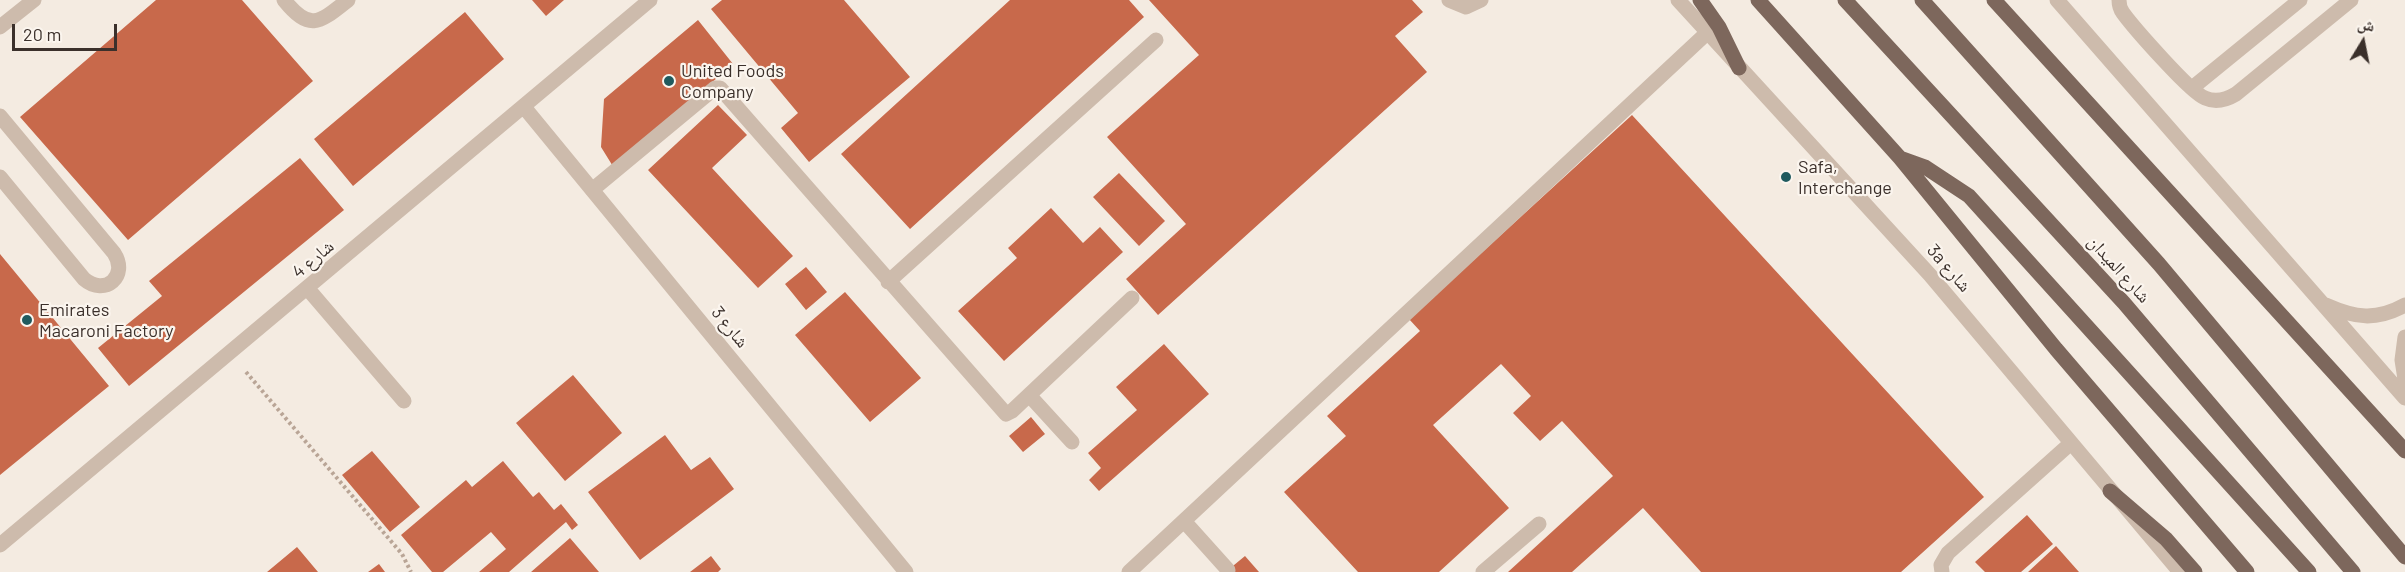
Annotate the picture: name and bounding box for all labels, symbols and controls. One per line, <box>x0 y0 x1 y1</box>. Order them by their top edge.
scale bar <box>15 12 120 50</box>
north arrow <box>2333 12 2393 72</box>
text: ش <box>2356 13 2376 35</box>
text: 20 m <box>23 23 61 45</box>
place label: United Foods Company <box>681 60 784 103</box>
marker: United Foods Company <box>662 74 676 88</box>
place label: Safa, Interchange <box>1798 156 1892 198</box>
marker: Safa, Interchange <box>1779 170 1793 184</box>
street label: شارع الميدان <box>2083 231 2155 307</box>
street label: شارع 4 <box>288 235 338 283</box>
street label: 3a شارع <box>1922 240 1976 296</box>
place label: Emirates Macaroni Factory <box>39 299 173 342</box>
street label: شارع 3 <box>707 302 753 352</box>
marker: Emirates Macaroni Factory <box>20 313 34 327</box>

